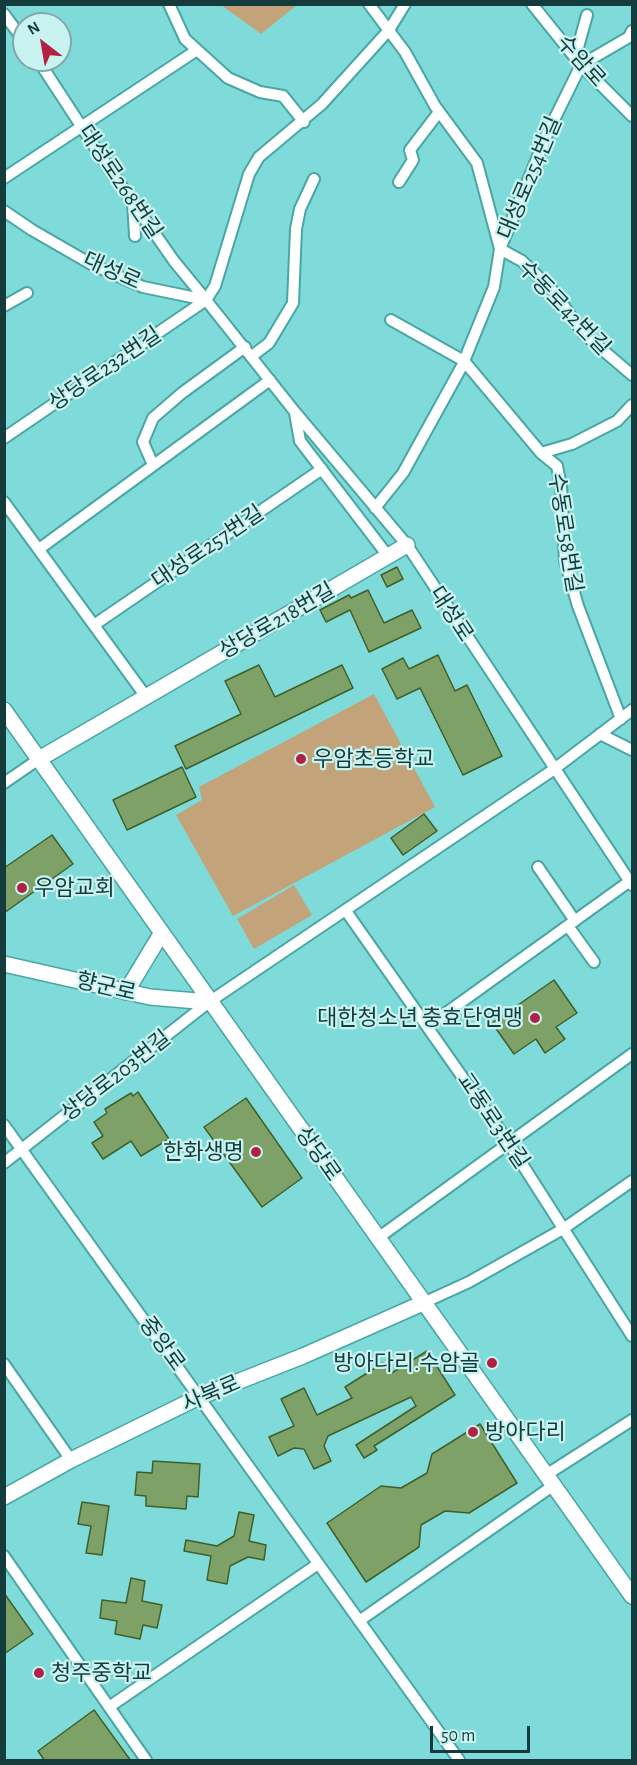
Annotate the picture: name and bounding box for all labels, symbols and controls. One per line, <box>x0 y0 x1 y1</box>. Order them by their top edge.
north arrow <box>12 12 72 72</box>
text: N <box>25 19 43 38</box>
street label: 수암로 <box>551 30 611 92</box>
street label: 대성로254번길 <box>492 113 568 243</box>
street label: 대성로268번길 <box>72 120 168 244</box>
street label: 대성로 <box>79 247 145 295</box>
street label: 수동로42번길 <box>512 255 616 361</box>
street label: 상당로232번길 <box>44 322 166 416</box>
street label: 수동로58번길 <box>543 471 587 595</box>
street label: 대성로257번길 <box>147 500 269 594</box>
street label: 상당로218번길 <box>214 577 340 665</box>
street label: 대성로 <box>423 581 479 647</box>
place label: 우암초등학교 <box>313 746 434 772</box>
marker: 우암초등학교 <box>294 752 308 766</box>
place label: 우암교회 <box>34 875 115 901</box>
marker: 우암교회 <box>15 881 29 895</box>
street label: 향군로 <box>73 967 139 1007</box>
place label: 대한청소년 충효단연맹 <box>317 1005 523 1031</box>
marker: 대한청소년 충효단연맹 <box>528 1011 542 1025</box>
street label: 상당로203번길 <box>56 1025 176 1127</box>
street label: 교동로3번길 <box>451 1068 535 1174</box>
street label: 상당로 <box>290 1122 346 1186</box>
place label: 한화생명 <box>163 1139 244 1165</box>
marker: 한화생명 <box>249 1145 263 1159</box>
street label: 중앙로 <box>133 1312 191 1376</box>
place label: 방아다리.수암골 <box>333 1350 480 1376</box>
marker: 방아다리.수암골 <box>485 1356 499 1370</box>
street label: 사북로 <box>178 1370 244 1418</box>
place label: 방아다리 <box>485 1419 566 1445</box>
marker: 방아다리 <box>466 1425 480 1439</box>
place label: 청주중학교 <box>51 1660 152 1686</box>
marker: 청주중학교 <box>32 1666 46 1680</box>
scale bar <box>433 1714 534 1752</box>
text: 50 m <box>441 1727 475 1745</box>

